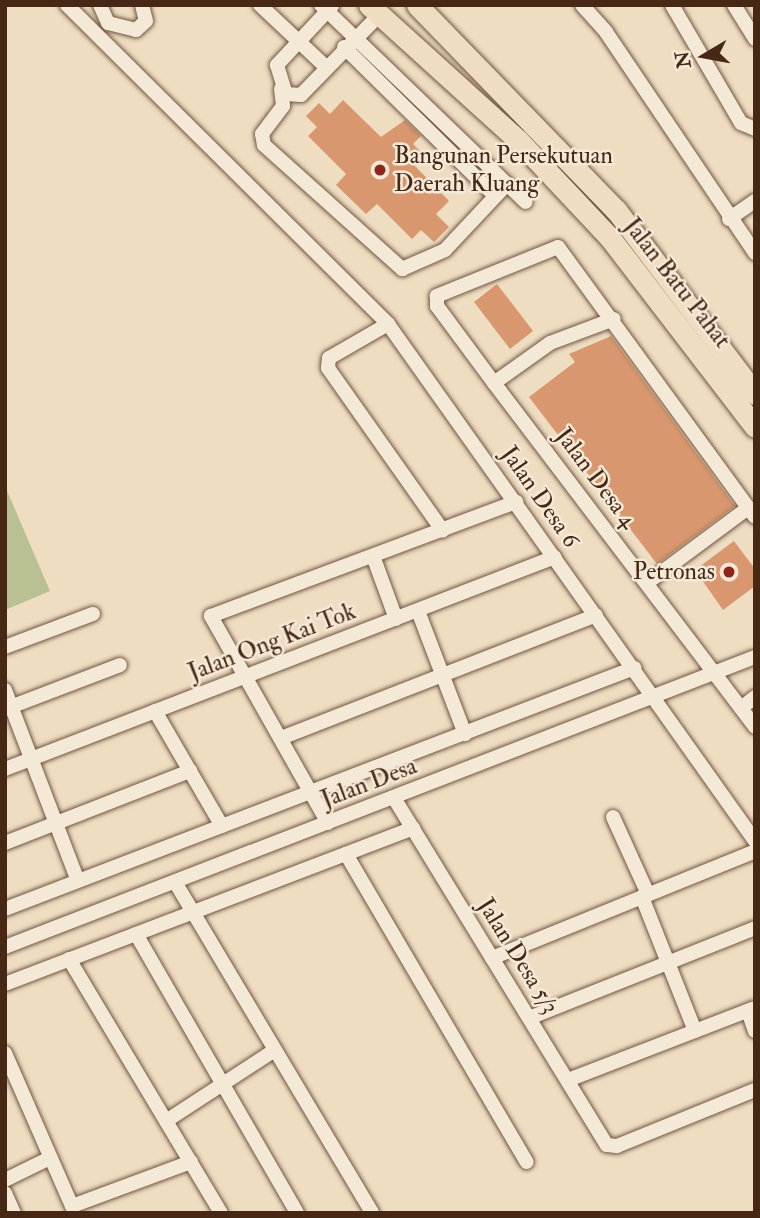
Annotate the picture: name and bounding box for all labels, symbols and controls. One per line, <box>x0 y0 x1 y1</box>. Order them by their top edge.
north arrow <box>669 21 739 91</box>
text: N <box>670 49 697 70</box>
place label: Bangunan Persekutuan Daerah Kluang <box>394 142 613 198</box>
marker: Bangunan Persekutuan Daerah Kluang <box>372 162 388 178</box>
street label: Jalan Batu Pahat <box>617 212 737 354</box>
street label: Jalan Desa 4 <box>549 422 643 534</box>
street label: Jalan Desa 6 <box>495 441 585 553</box>
place label: Petronas <box>633 558 715 586</box>
marker: Petronas <box>721 564 737 580</box>
street label: Jalan Ong Kai Tok <box>184 597 360 687</box>
street label: Jalan Desa <box>317 752 421 814</box>
street label: Jalan Desa 5/3 <box>471 893 565 1019</box>

